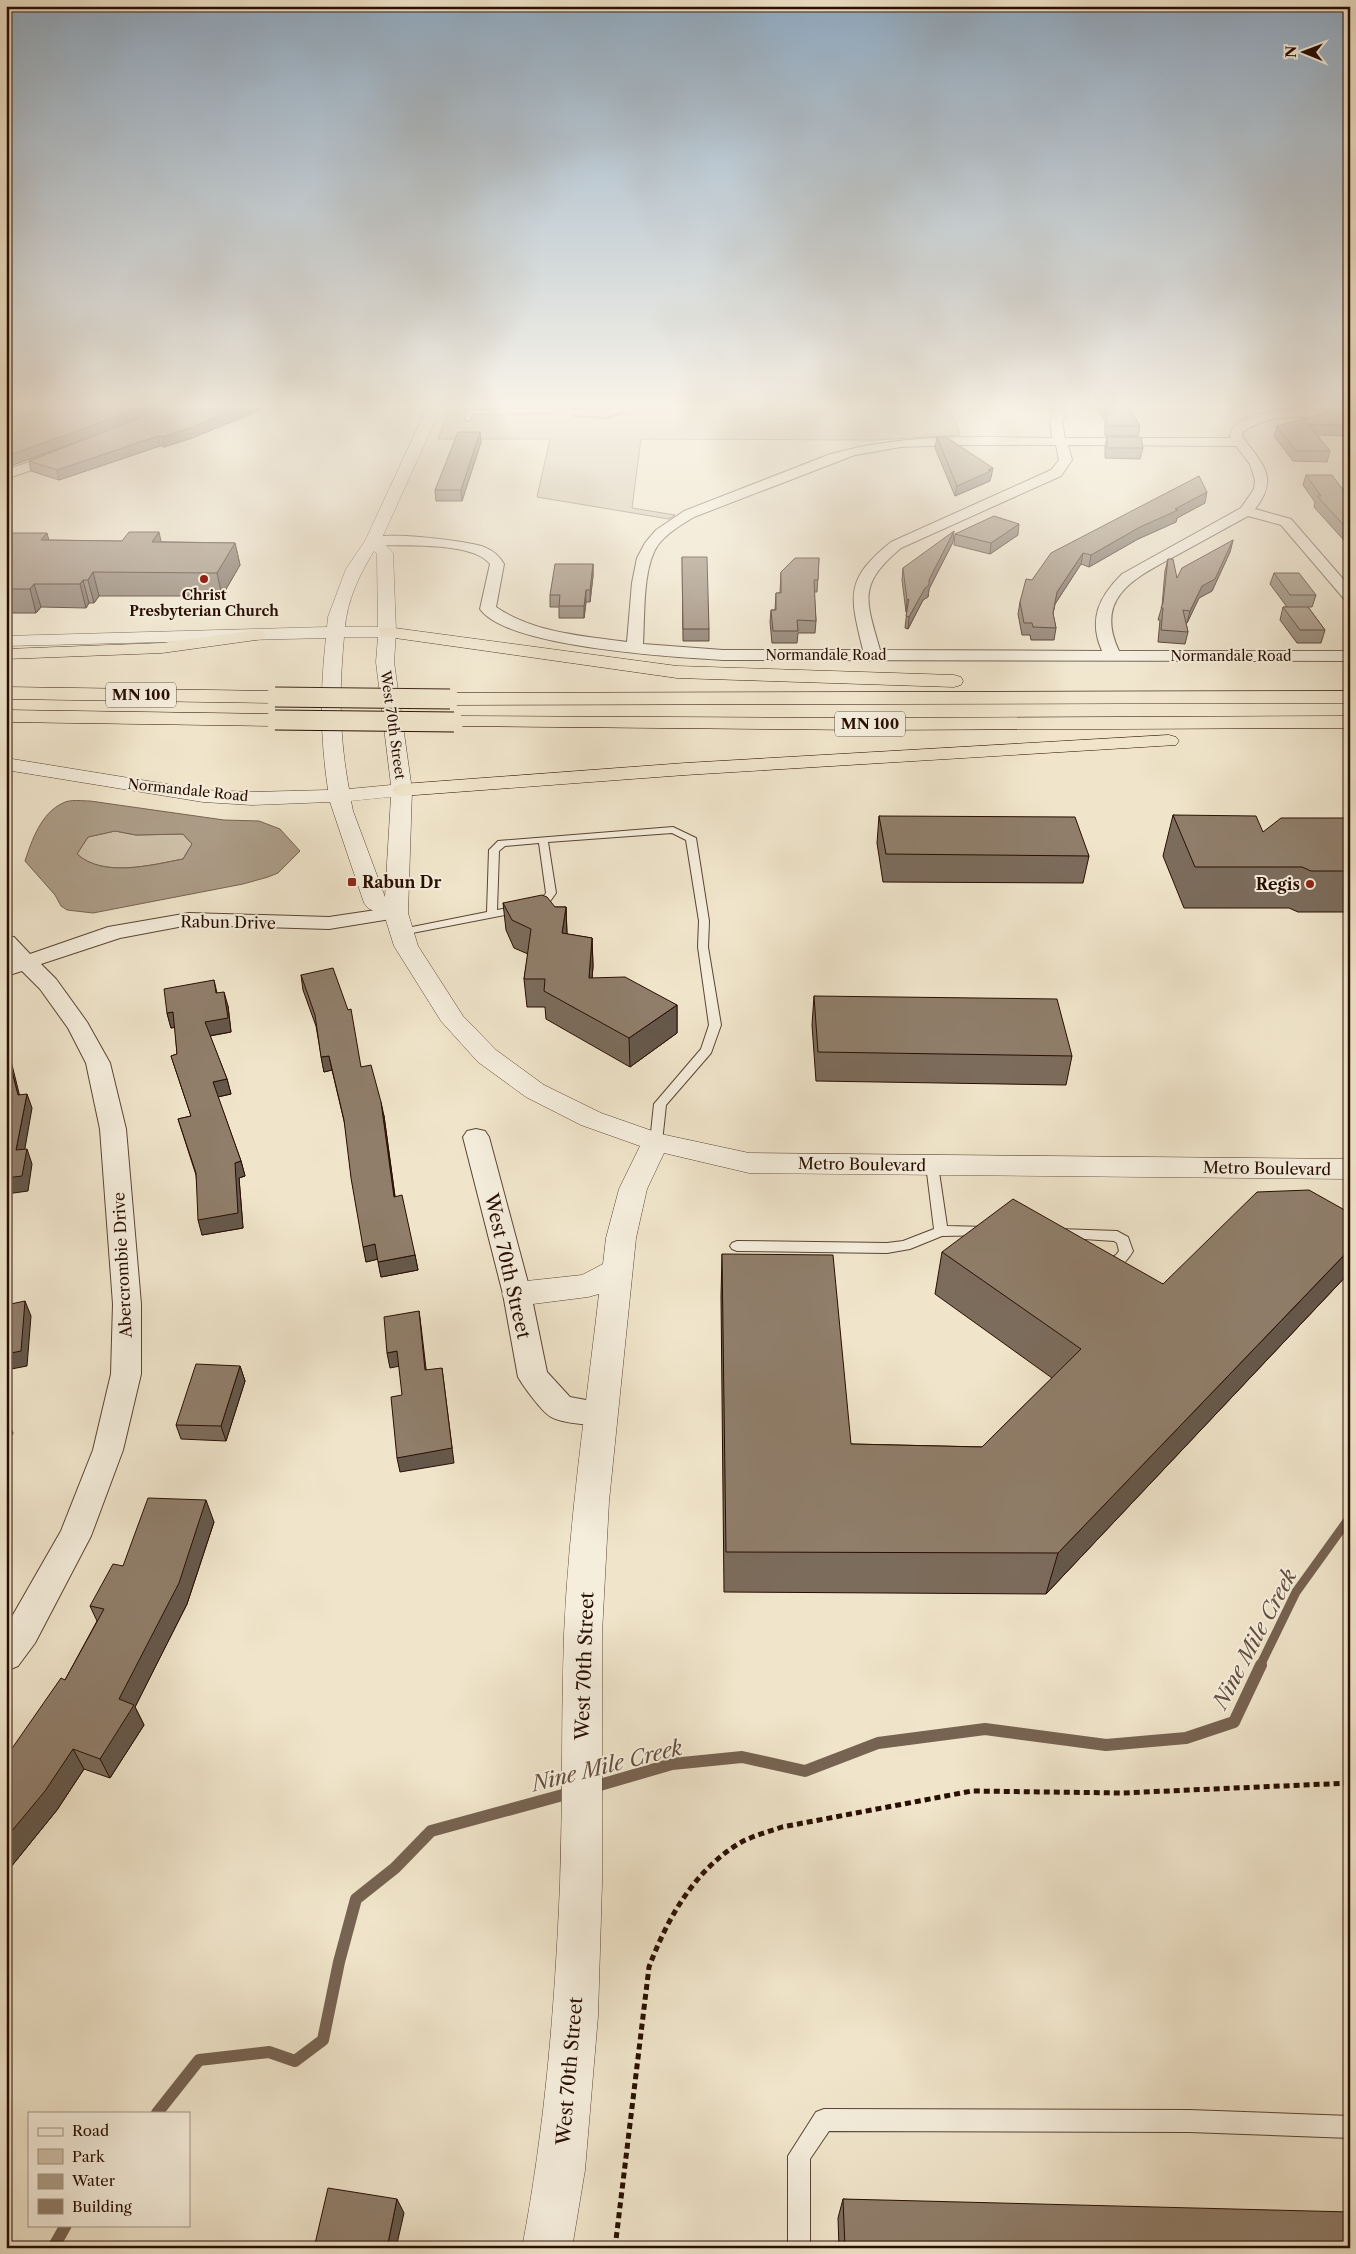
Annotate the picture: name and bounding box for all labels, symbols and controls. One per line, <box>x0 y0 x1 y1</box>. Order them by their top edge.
north arrow <box>1278 28 1328 78</box>
text: N <box>1282 46 1300 58</box>
marker: Christ Presbyterian Church <box>198 573 210 585</box>
place label: Christ Presbyterian Church <box>129 586 279 620</box>
street label: Normandale Road <box>765 646 887 664</box>
street label: Normandale Road <box>1170 647 1292 665</box>
street label: West 70th Street <box>376 669 410 781</box>
road number: MN 100 <box>106 682 176 708</box>
road number: MN 100 <box>835 712 905 736</box>
street label: Normandale Road <box>127 775 250 805</box>
place label: Rabun Dr <box>362 872 441 892</box>
place label: Regis <box>1256 874 1300 894</box>
marker: Rabun Dr <box>346 876 358 888</box>
marker: Regis <box>1304 878 1316 890</box>
street label: Rabun Drive <box>180 911 276 933</box>
street label: Metro Boulevard <box>798 1153 927 1175</box>
street label: Metro Boulevard <box>1203 1157 1332 1179</box>
street label: West 70th Street <box>479 1190 536 1341</box>
street label: Abercrombie Drive <box>108 1192 136 1339</box>
water label: Nine Mile Creek <box>1206 1565 1302 1715</box>
street label: West 70th Street <box>570 1591 599 1742</box>
water label: Nine Mile Creek <box>527 1735 685 1797</box>
street label: West 70th Street <box>551 1996 587 2147</box>
legend <box>28 2112 190 2226</box>
text: Road <box>72 2121 109 2140</box>
text: Park <box>72 2147 106 2166</box>
text: Water <box>71 2171 116 2190</box>
text: Building <box>72 2197 132 2216</box>

